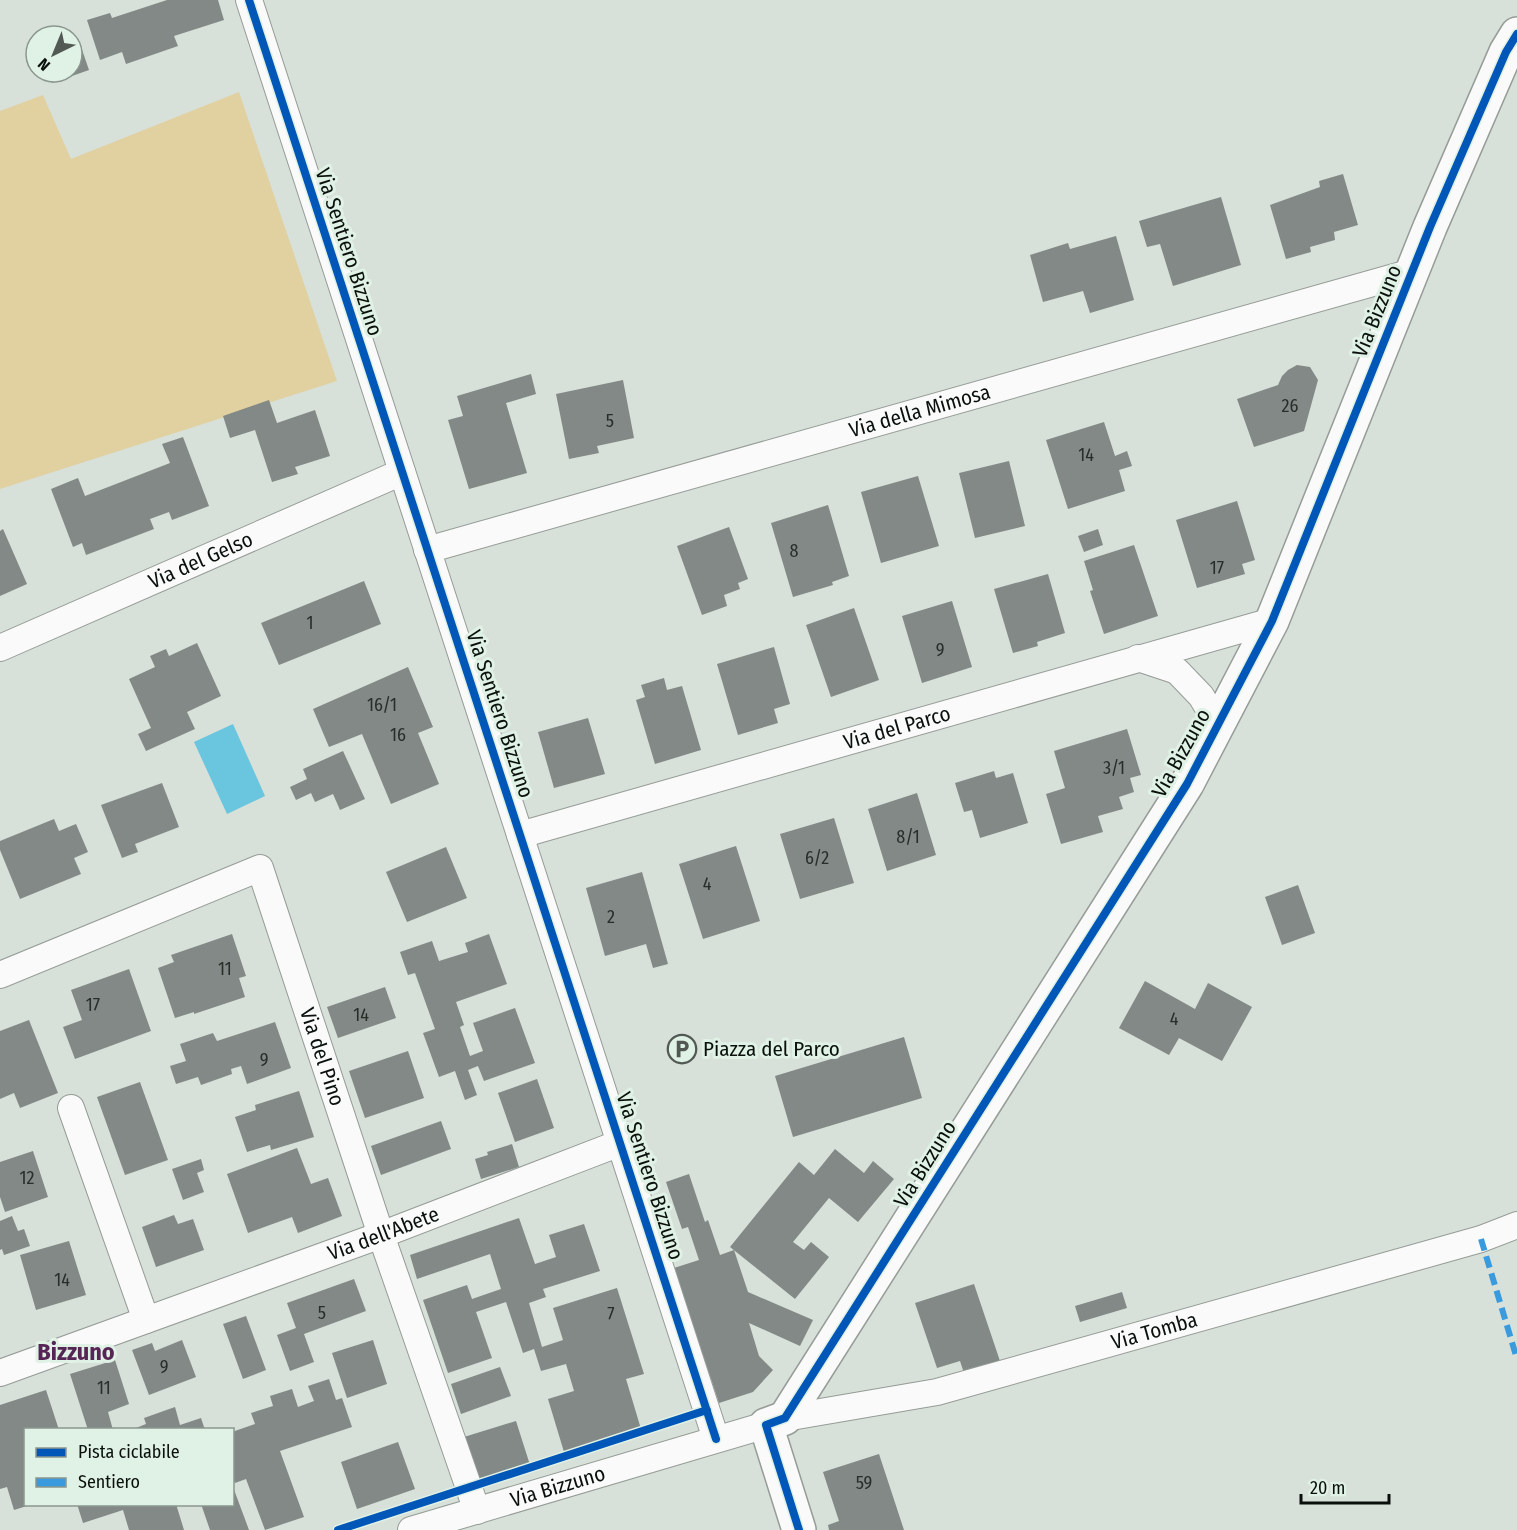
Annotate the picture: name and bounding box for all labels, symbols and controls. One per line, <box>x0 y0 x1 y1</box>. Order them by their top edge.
north arrow <box>24 24 84 84</box>
text: N <box>34 54 54 75</box>
street label: Via Sentiero Bizzuno <box>310 165 388 339</box>
street label: Via Bizzuno <box>1347 261 1407 361</box>
street label: Via della Mimosa <box>846 379 993 443</box>
house number: 26 <box>1282 395 1299 417</box>
house number: 5 <box>606 410 614 432</box>
house number: 14 <box>1078 444 1094 466</box>
street label: Via del Gelso <box>144 526 257 594</box>
house number: 8 <box>790 540 799 562</box>
house number: 17 <box>1210 557 1224 579</box>
house number: 1 <box>306 612 314 634</box>
street label: Via Sentiero Bizzuno <box>461 627 539 801</box>
house number: 9 <box>936 639 944 661</box>
house number: 16/1 <box>367 694 397 716</box>
street label: Via del Parco <box>841 700 953 755</box>
street label: Via Bizzuno <box>1146 704 1216 802</box>
house number: 16 <box>390 724 406 746</box>
house number: 3/1 <box>1103 757 1125 779</box>
house number: 8/1 <box>896 826 920 848</box>
house number: 6/2 <box>805 847 829 869</box>
house number: 4 <box>703 873 712 895</box>
house number: 2 <box>607 906 615 928</box>
house number: 11 <box>218 958 232 980</box>
house number: 17 <box>86 994 100 1016</box>
street label: Via del Pino <box>294 1004 351 1109</box>
house number: 14 <box>353 1004 369 1026</box>
house number: 4 <box>1170 1008 1179 1030</box>
parking icon: Piazza del Parco <box>666 1033 698 1065</box>
place label: Piazza del Parco <box>703 1036 840 1062</box>
house number: 9 <box>260 1049 268 1071</box>
street label: Via Sentiero Bizzuno <box>611 1089 689 1263</box>
street label: Via Bizzuno <box>888 1116 962 1212</box>
house number: 12 <box>20 1167 35 1189</box>
street label: Via dell'Abete <box>324 1201 443 1266</box>
house number: 14 <box>54 1269 70 1291</box>
house number: 5 <box>318 1302 326 1324</box>
house number: 7 <box>607 1303 615 1325</box>
street label: Via Tomba <box>1108 1306 1200 1355</box>
district label: Bizzuno <box>37 1338 115 1366</box>
house number: 9 <box>160 1356 168 1378</box>
house number: 11 <box>97 1377 111 1399</box>
legend <box>24 1428 234 1506</box>
text: Pista ciclabile <box>78 1441 180 1463</box>
street label: Via Bizzuno <box>507 1460 608 1513</box>
scale bar <box>1301 1467 1390 1505</box>
text: Sentiero <box>78 1471 140 1493</box>
house number: 59 <box>856 1472 872 1494</box>
text: 20 m <box>1310 1477 1345 1499</box>

